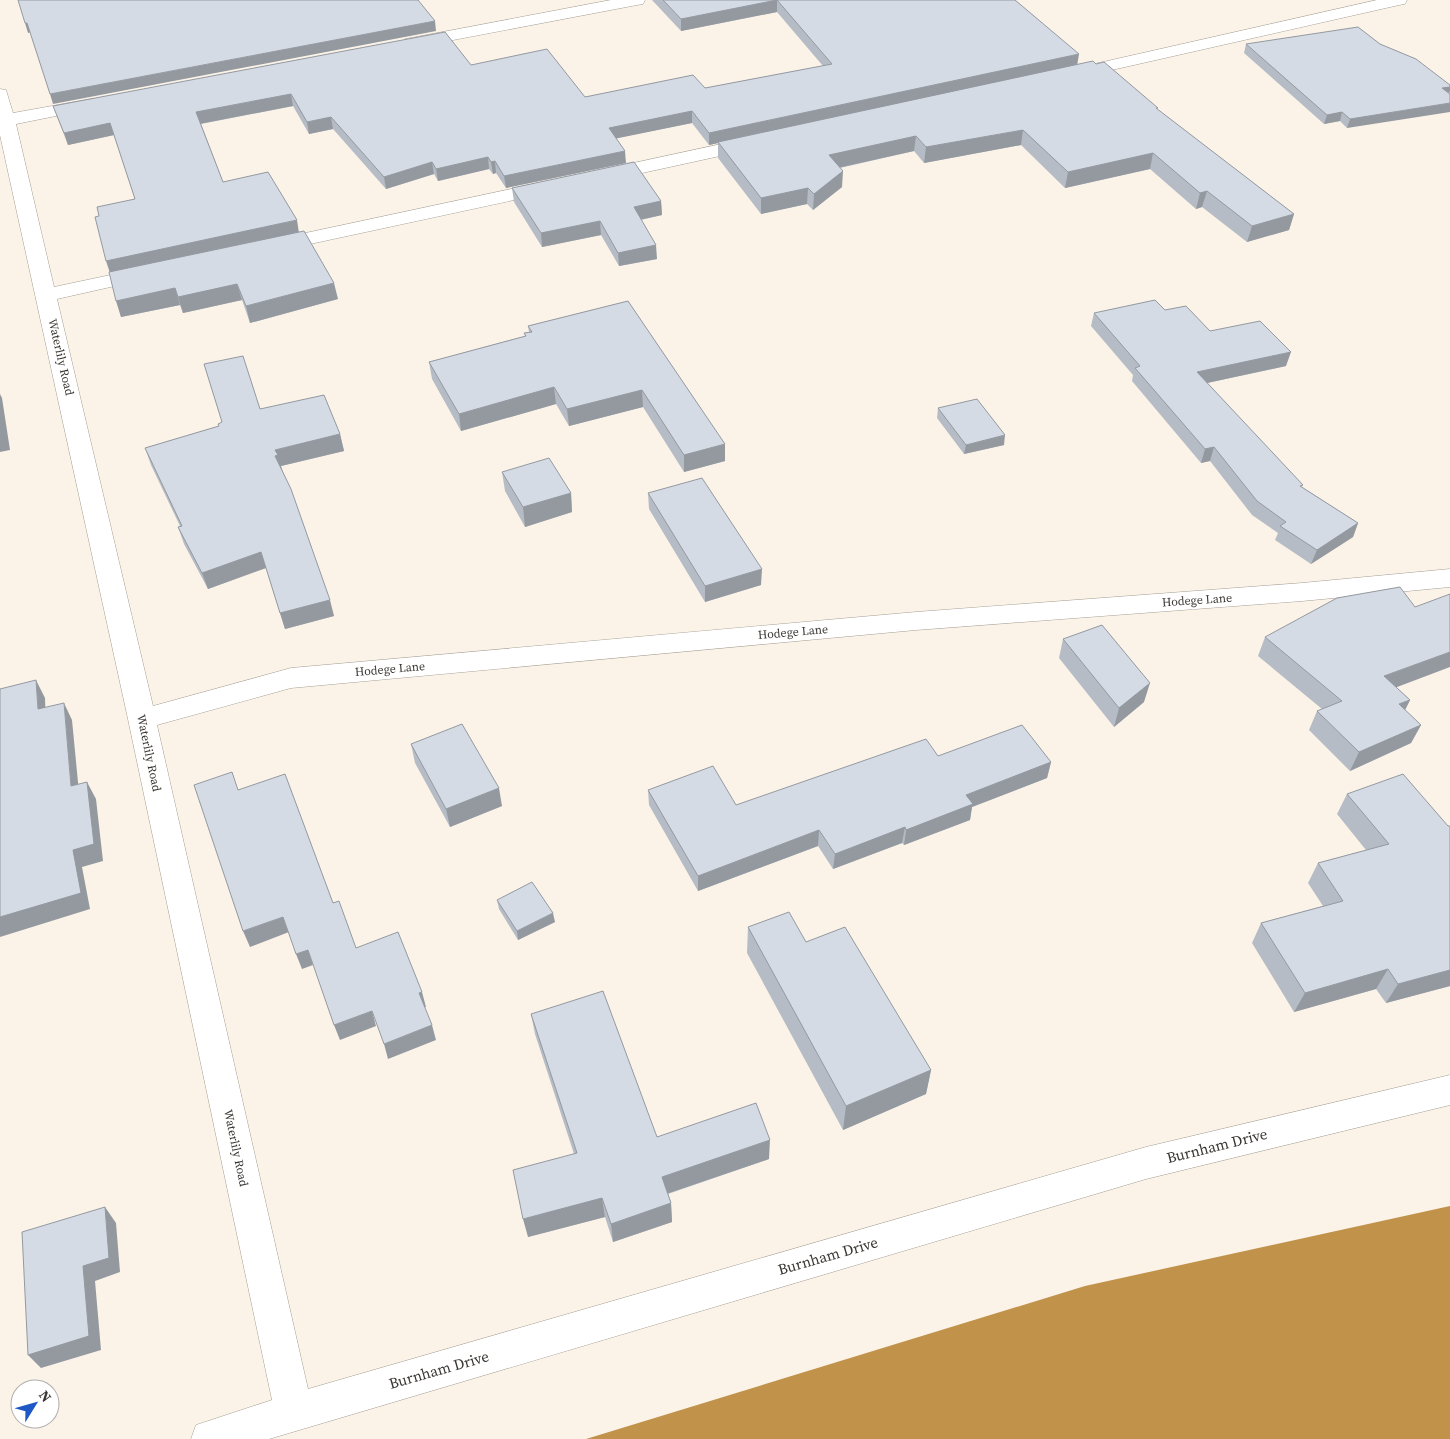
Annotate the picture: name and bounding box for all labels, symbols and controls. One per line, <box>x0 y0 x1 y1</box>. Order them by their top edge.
street label: Waterlily Road <box>44 317 78 397</box>
street label: Hodege Lane <box>1161 590 1233 610</box>
street label: Hodege Lane <box>757 621 829 643</box>
street label: Hodege Lane <box>354 658 426 680</box>
street label: Waterlily Road <box>133 713 165 793</box>
street label: Waterlily Road <box>220 1108 252 1188</box>
street label: Burnham Drive <box>1164 1123 1270 1168</box>
street label: Burnham Drive <box>775 1231 881 1280</box>
street label: Burnham Drive <box>386 1345 492 1394</box>
north arrow <box>10 1379 60 1429</box>
text: N <box>34 1386 56 1406</box>

